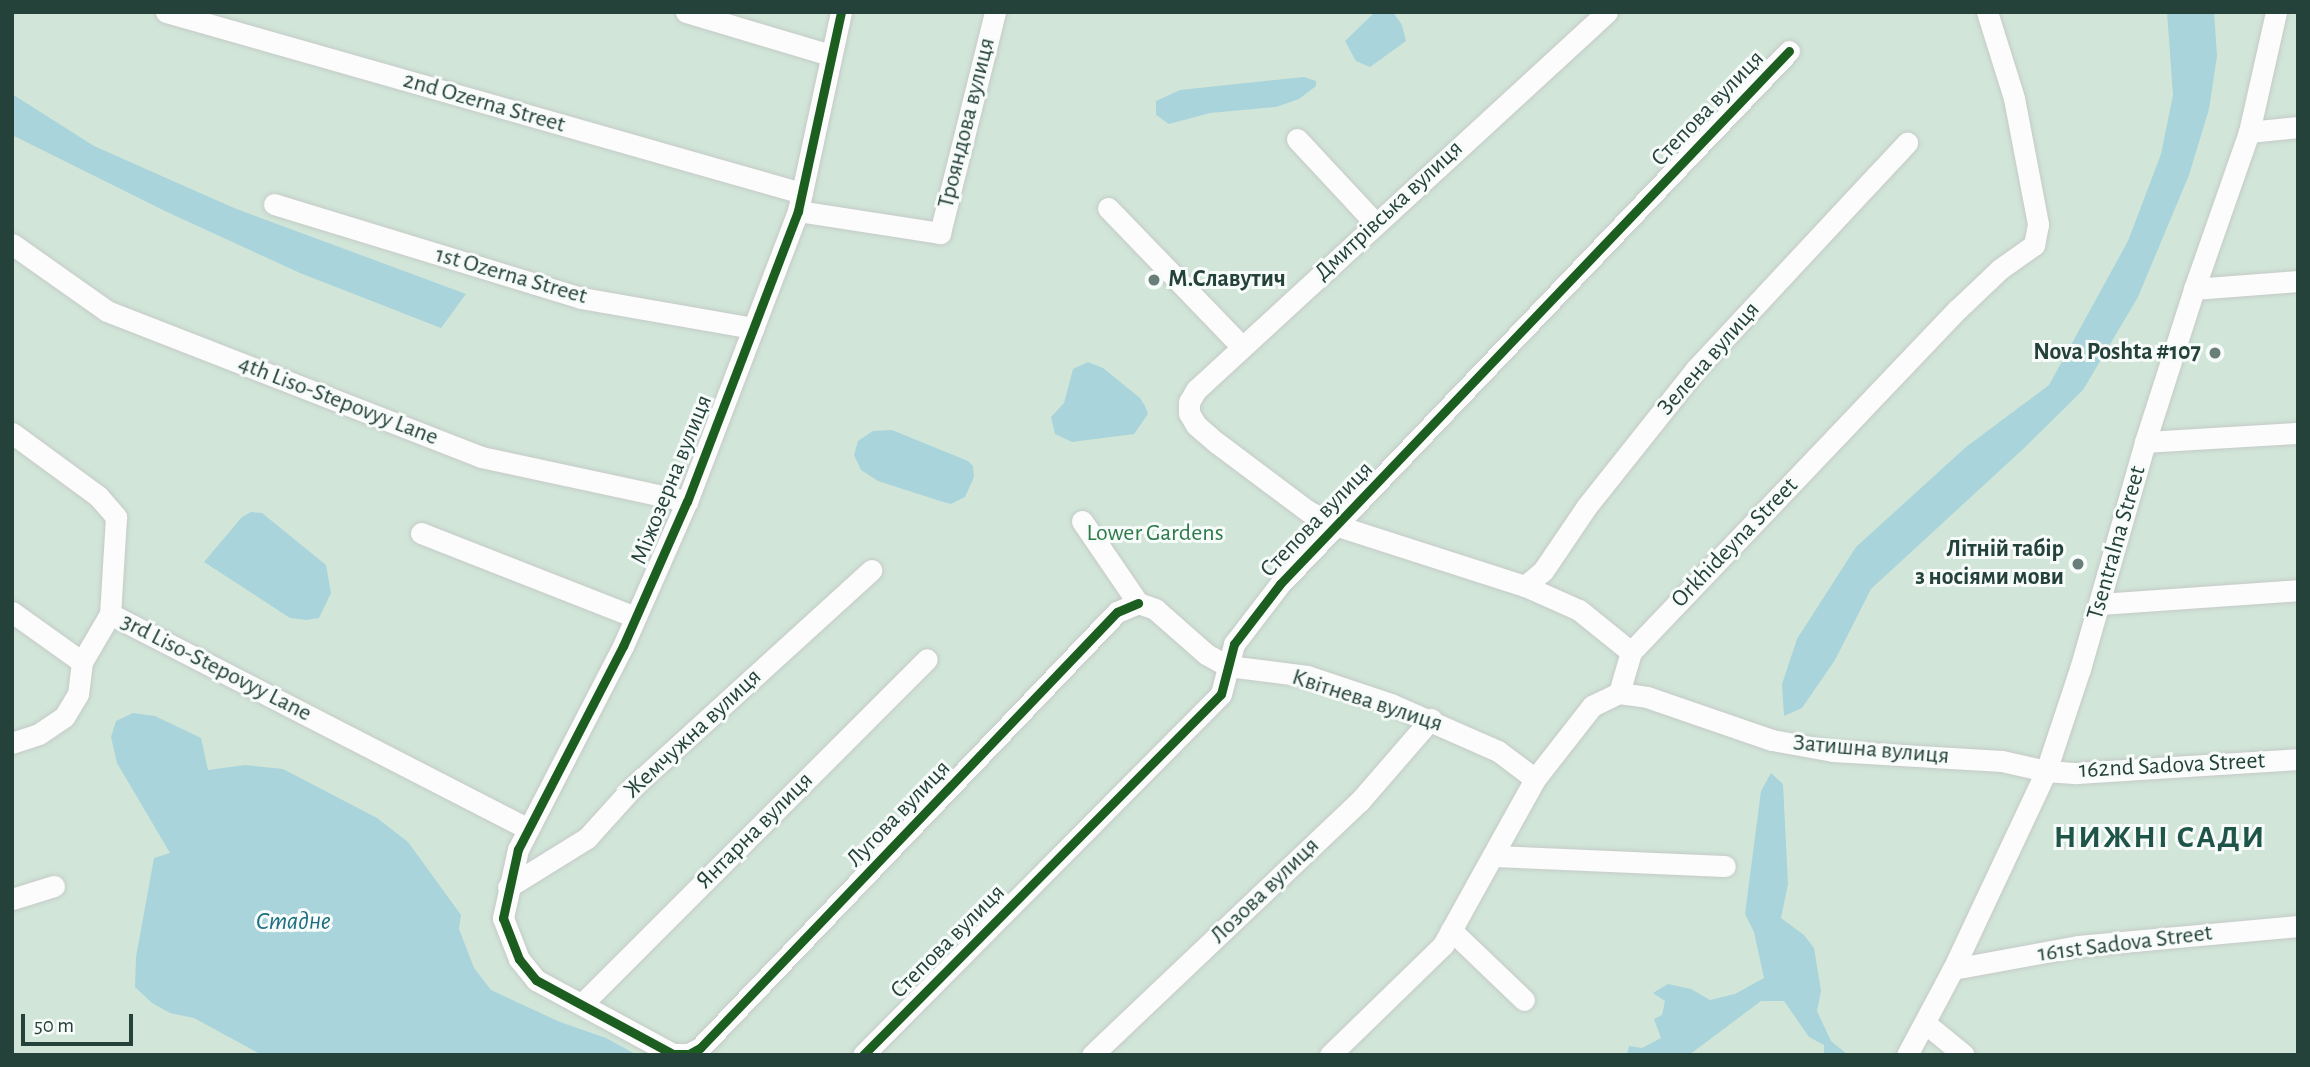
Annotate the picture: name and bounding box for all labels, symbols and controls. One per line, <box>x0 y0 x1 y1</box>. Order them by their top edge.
street label: Трояндова вулиця <box>932 35 1002 211</box>
street label: Степова вулиця <box>1645 45 1771 173</box>
street label: 2nd Ozerna Street <box>400 66 568 140</box>
street label: Дмитрівська вулиця <box>1309 135 1469 287</box>
street label: 1st Ozerna Street <box>432 241 590 311</box>
place label: М.Славутич <box>1168 266 1286 294</box>
marker: М.Славутич <box>1146 272 1162 288</box>
street label: Зелена вулиця <box>1652 296 1766 422</box>
place label: Nova Poshta #107 <box>2033 339 2201 367</box>
marker: Nova Poshta #107 <box>2207 345 2223 361</box>
street label: 4th Liso-Stepovyy Lane <box>234 350 442 452</box>
street label: Міжозерна вулиця <box>625 391 719 569</box>
street label: Степова вулиця <box>1254 456 1380 584</box>
street label: Tsentralna Street <box>2081 463 2153 623</box>
street label: Orkhideyna Street <box>1666 472 1804 614</box>
park label: Lower Gardens <box>1086 520 1224 548</box>
place label: Літній табір з носіями мови <box>1915 536 2064 592</box>
marker: Літній табір з носіями мови <box>2070 556 2086 572</box>
street label: 3rd Liso-Stepovyy Lane <box>116 607 316 729</box>
street label: Жемчужна вулиця <box>618 663 768 805</box>
street label: Квітнева вулиця <box>1288 663 1446 739</box>
street label: Затишна вулиця <box>1792 729 1950 771</box>
street label: 162nd Sadova Street <box>2078 747 2266 785</box>
street label: Лугова вулиця <box>841 755 957 873</box>
street label: Янтарна вулиця <box>691 767 819 895</box>
district label: НИЖНІ САДИ <box>2055 818 2265 856</box>
street label: Лозова вулиця <box>1204 832 1326 950</box>
street label: Степова вулиця <box>885 879 1011 1005</box>
water label: Стадне <box>255 906 331 938</box>
street label: 161st Sadova Street <box>2036 919 2214 969</box>
scale bar <box>24 1000 136 1044</box>
text: 50 m <box>34 1015 74 1036</box>

